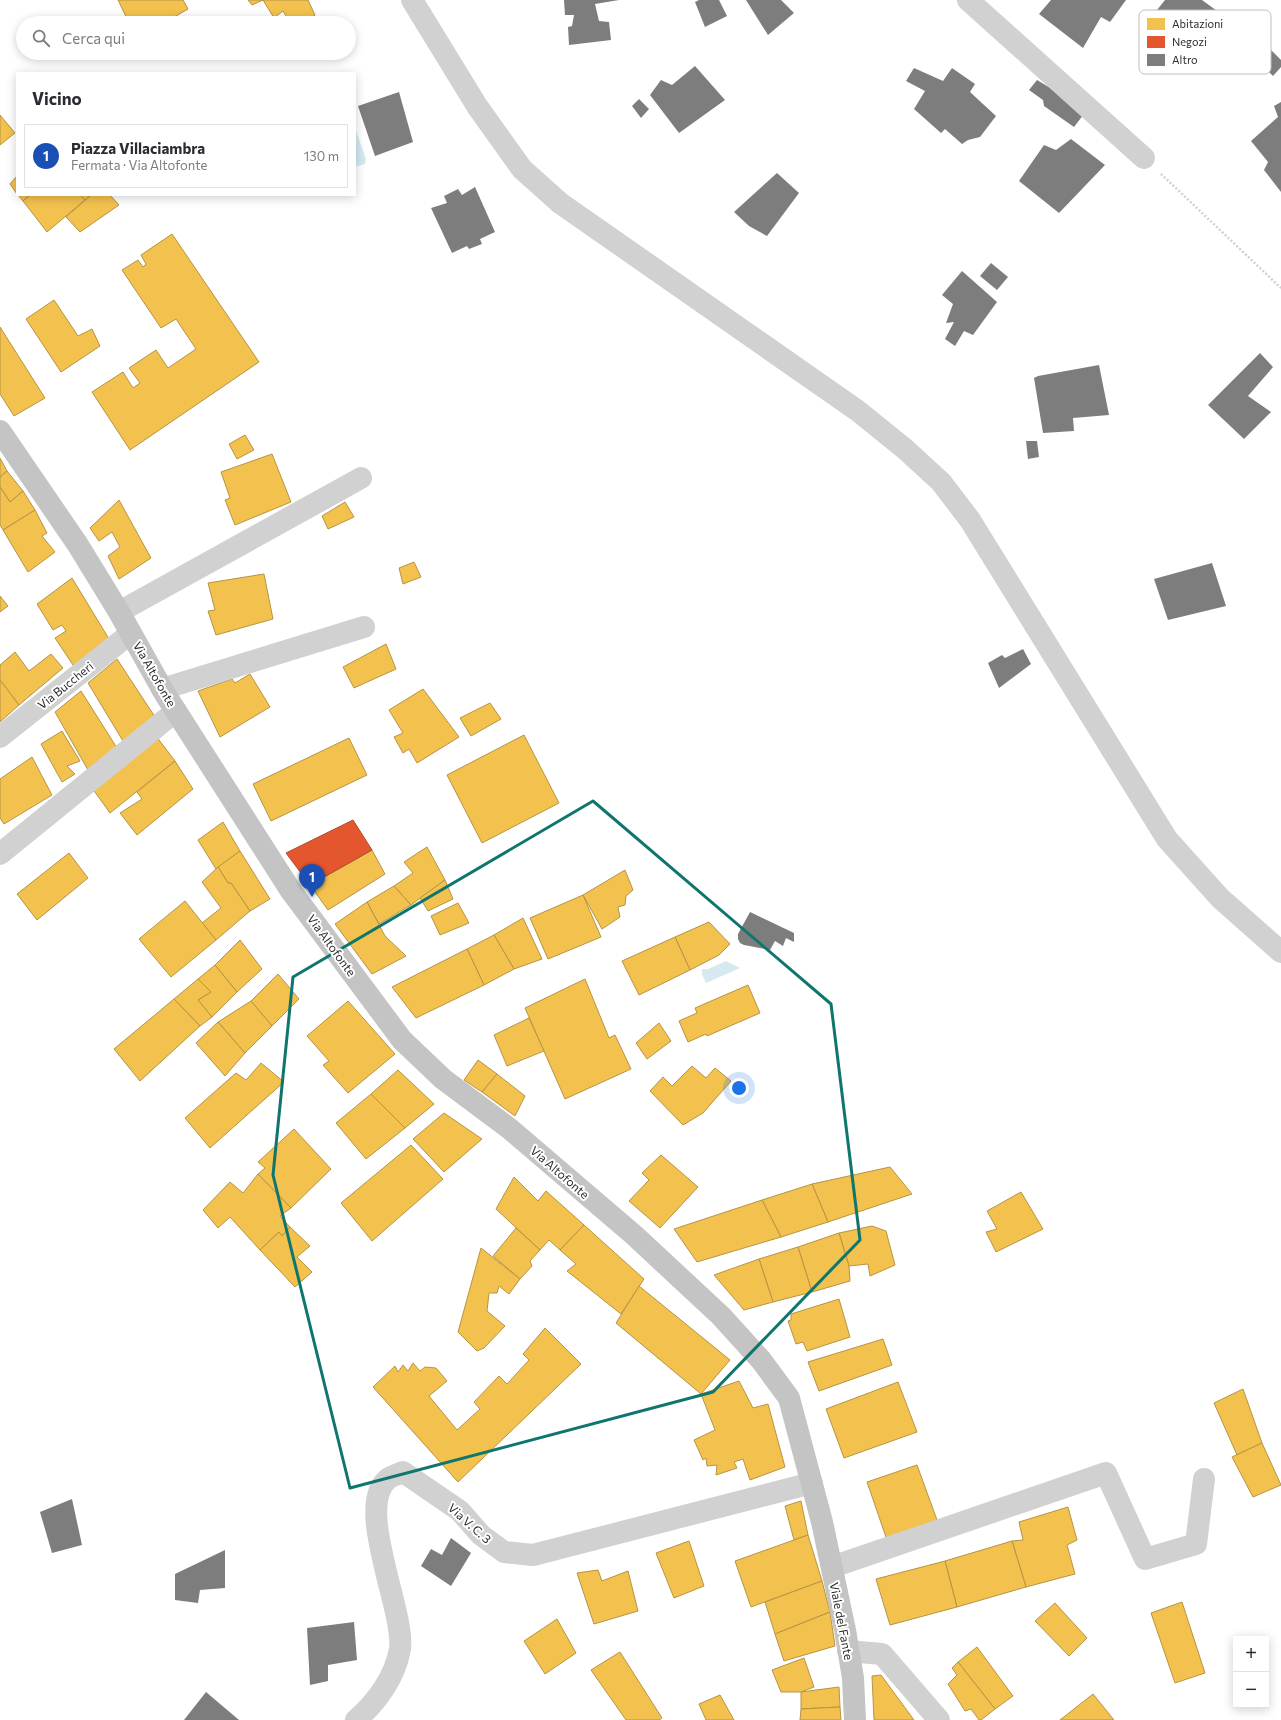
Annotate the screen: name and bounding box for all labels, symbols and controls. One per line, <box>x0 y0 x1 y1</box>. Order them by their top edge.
legend <box>1139 10 1271 74</box>
search box <box>16 16 356 60</box>
text: Abitazioni <box>1172 17 1223 30</box>
icon: search <box>30 27 52 49</box>
text: Cerca qui <box>62 29 125 47</box>
text: Negozi <box>1172 35 1207 48</box>
text: Altro <box>1172 53 1198 66</box>
text: Vicino <box>32 88 82 109</box>
text: Piazza Villaciambra <box>71 139 205 157</box>
text: 1 <box>43 148 49 164</box>
text: 130 m <box>304 148 339 164</box>
text: Fermata · Via Altofonte <box>71 157 207 173</box>
street label: Via Altofonte <box>131 639 179 709</box>
street label: Via Buccheri <box>34 658 96 712</box>
pin: 1 <box>299 864 325 897</box>
street label: Via Altofonte <box>305 911 359 979</box>
your location <box>729 1078 749 1098</box>
street label: Via Altofonte <box>528 1143 592 1201</box>
street label: Via V. C. 3 <box>446 1500 494 1546</box>
street label: Viale del Fante <box>828 1581 856 1661</box>
map controls <box>1233 1636 1269 1708</box>
button: + <box>1233 1636 1269 1672</box>
button: − <box>1233 1672 1269 1708</box>

